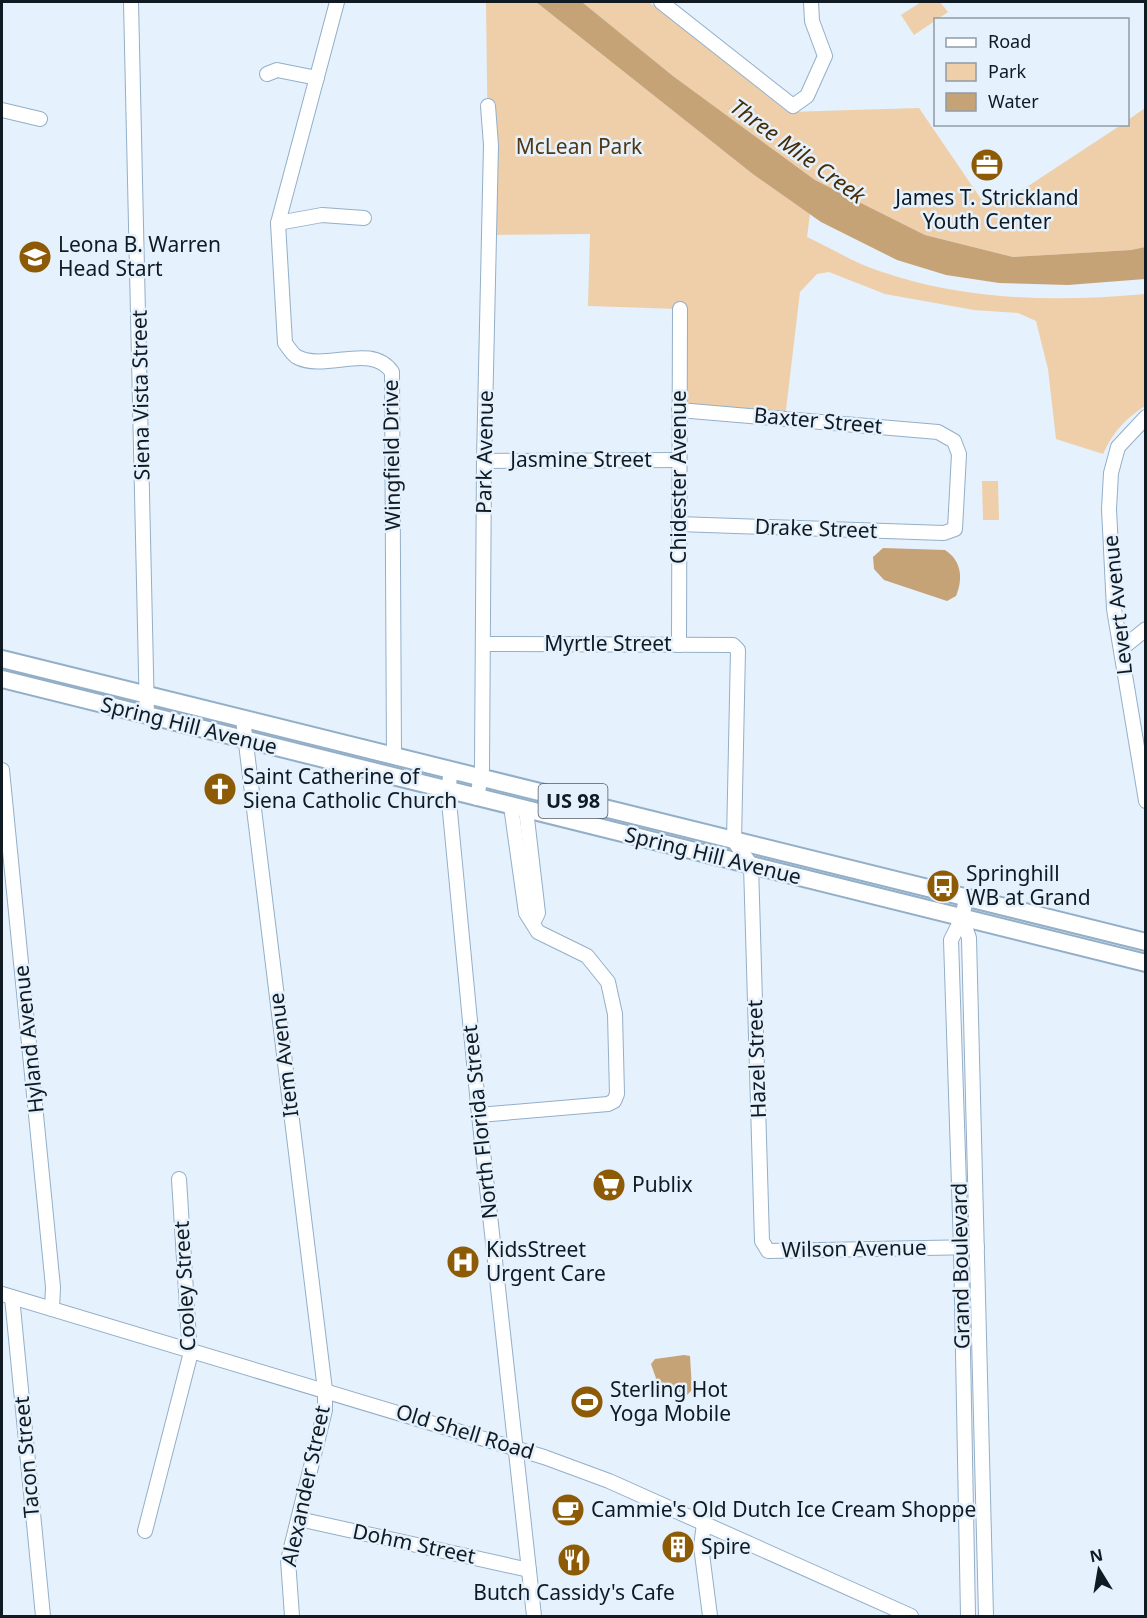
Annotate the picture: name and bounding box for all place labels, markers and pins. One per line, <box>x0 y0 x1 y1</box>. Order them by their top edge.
office icon: James T. Strickland Youth Center <box>969 147 1005 183</box>
place label: James T. Strickland Youth Center <box>893 183 1079 235</box>
place label: Leona B. Warren Head Start <box>58 230 221 282</box>
school or university icon: Leona B. Warren Head Start <box>17 239 53 275</box>
place label: Saint Catherine of Siena Catholic Church <box>243 762 457 814</box>
church icon: Saint Catherine of Siena Catholic Church <box>202 771 238 807</box>
place label: Springhill WB at Grand <box>966 859 1091 911</box>
bus stop icon: Springhill WB at Grand <box>925 868 961 904</box>
supermarket icon: Publix <box>591 1167 627 1203</box>
place label: Publix <box>632 1170 693 1198</box>
place label: KidsStreet Urgent Care <box>486 1235 606 1287</box>
hospital icon: KidsStreet Urgent Care <box>445 1244 481 1280</box>
place label: Sterling Hot Yoga Mobile <box>610 1375 731 1427</box>
sports icon: Sterling Hot Yoga Mobile <box>569 1384 605 1420</box>
cafe icon: Cammie's Old Dutch Ice Cream Shoppe <box>550 1492 586 1528</box>
place label: Cammie's Old Dutch Ice Cream Shoppe <box>591 1495 976 1523</box>
building icon: Spire <box>660 1529 696 1565</box>
place label: Spire <box>701 1532 751 1560</box>
restaurant icon: Butch Cassidy's Cafe <box>556 1542 592 1578</box>
place label: Butch Cassidy's Cafe <box>473 1578 675 1606</box>

